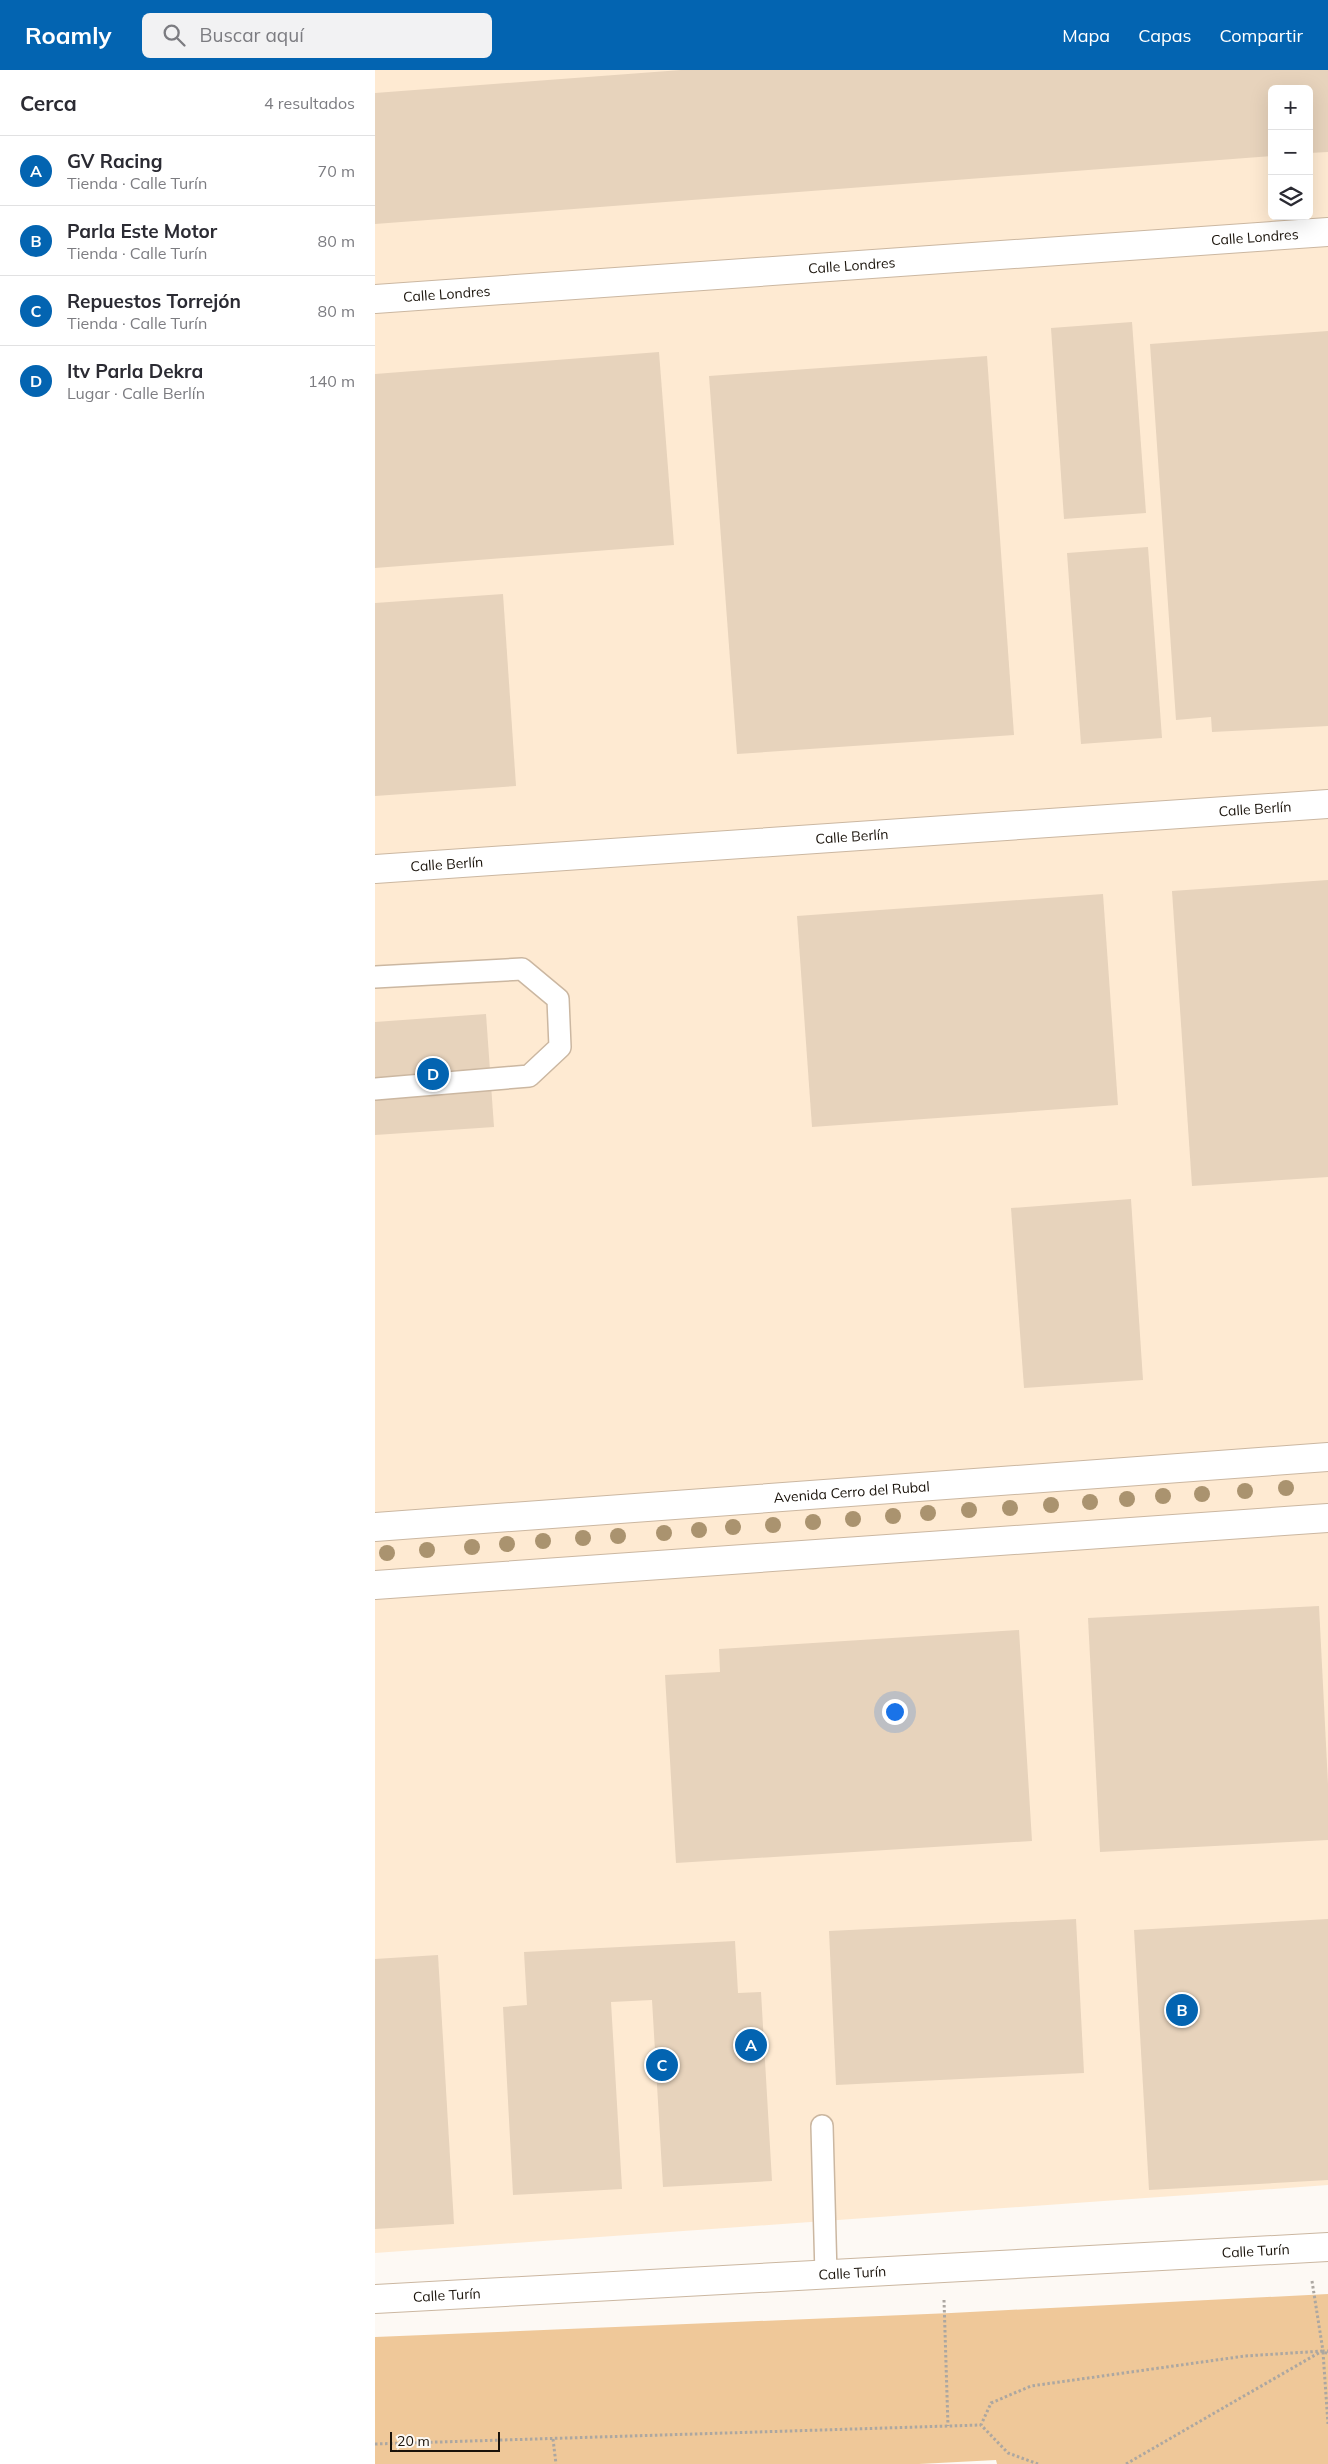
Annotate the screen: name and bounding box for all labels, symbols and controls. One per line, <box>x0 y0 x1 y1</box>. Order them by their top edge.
search box <box>142 13 492 58</box>
text: Roamly <box>25 20 112 50</box>
icon: search <box>160 21 188 49</box>
text: Buscar aquí <box>200 23 304 47</box>
text: Mapa <box>1062 24 1110 47</box>
text: Capas <box>1138 24 1192 47</box>
text: Compartir <box>1220 24 1303 47</box>
map controls <box>1268 85 1313 220</box>
button: + <box>1268 85 1313 130</box>
text: Cerca <box>20 90 77 116</box>
text: 4 resultados <box>264 93 355 113</box>
button: − <box>1268 130 1313 175</box>
text: GV Racing <box>67 149 163 173</box>
text: A <box>30 161 42 181</box>
text: 70 m <box>318 161 355 181</box>
text: Tienda · Calle Turín <box>67 173 207 193</box>
button: layers <box>1268 175 1313 220</box>
text: Parla Este Motor <box>67 219 217 243</box>
street label: Calle Londres <box>1211 225 1299 249</box>
text: B <box>30 231 42 251</box>
text: 80 m <box>318 231 355 251</box>
text: Tienda · Calle Turín <box>67 243 207 263</box>
street label: Calle Londres <box>808 253 896 278</box>
street label: Calle Londres <box>403 282 491 306</box>
text: Repuestos Torrejón <box>67 289 241 313</box>
text: C <box>31 301 41 321</box>
text: 80 m <box>318 301 355 321</box>
text: Tienda · Calle Turín <box>67 313 207 333</box>
text: Itv Parla Dekra <box>67 359 203 383</box>
text: D <box>30 371 42 391</box>
text: 140 m <box>308 371 355 391</box>
text: Lugar · Calle Berlín <box>67 383 205 403</box>
street label: Calle Berlín <box>1218 798 1292 820</box>
street label: Calle Berlín <box>815 825 889 848</box>
street label: Calle Berlín <box>410 853 484 876</box>
pin: D <box>417 1055 449 1093</box>
street label: Avenida Cerro del Rubal <box>773 1477 930 1507</box>
your location <box>882 1699 908 1725</box>
pin: B <box>1166 1991 1198 2029</box>
pin: A <box>735 2026 767 2064</box>
pin: C <box>646 2046 678 2084</box>
street label: Calle Turín <box>1221 2240 1290 2262</box>
street label: Calle Turín <box>818 2262 887 2284</box>
street label: Calle Turín <box>412 2284 481 2306</box>
scale bar <box>390 2429 500 2452</box>
text: 20 m <box>397 2432 430 2450</box>

